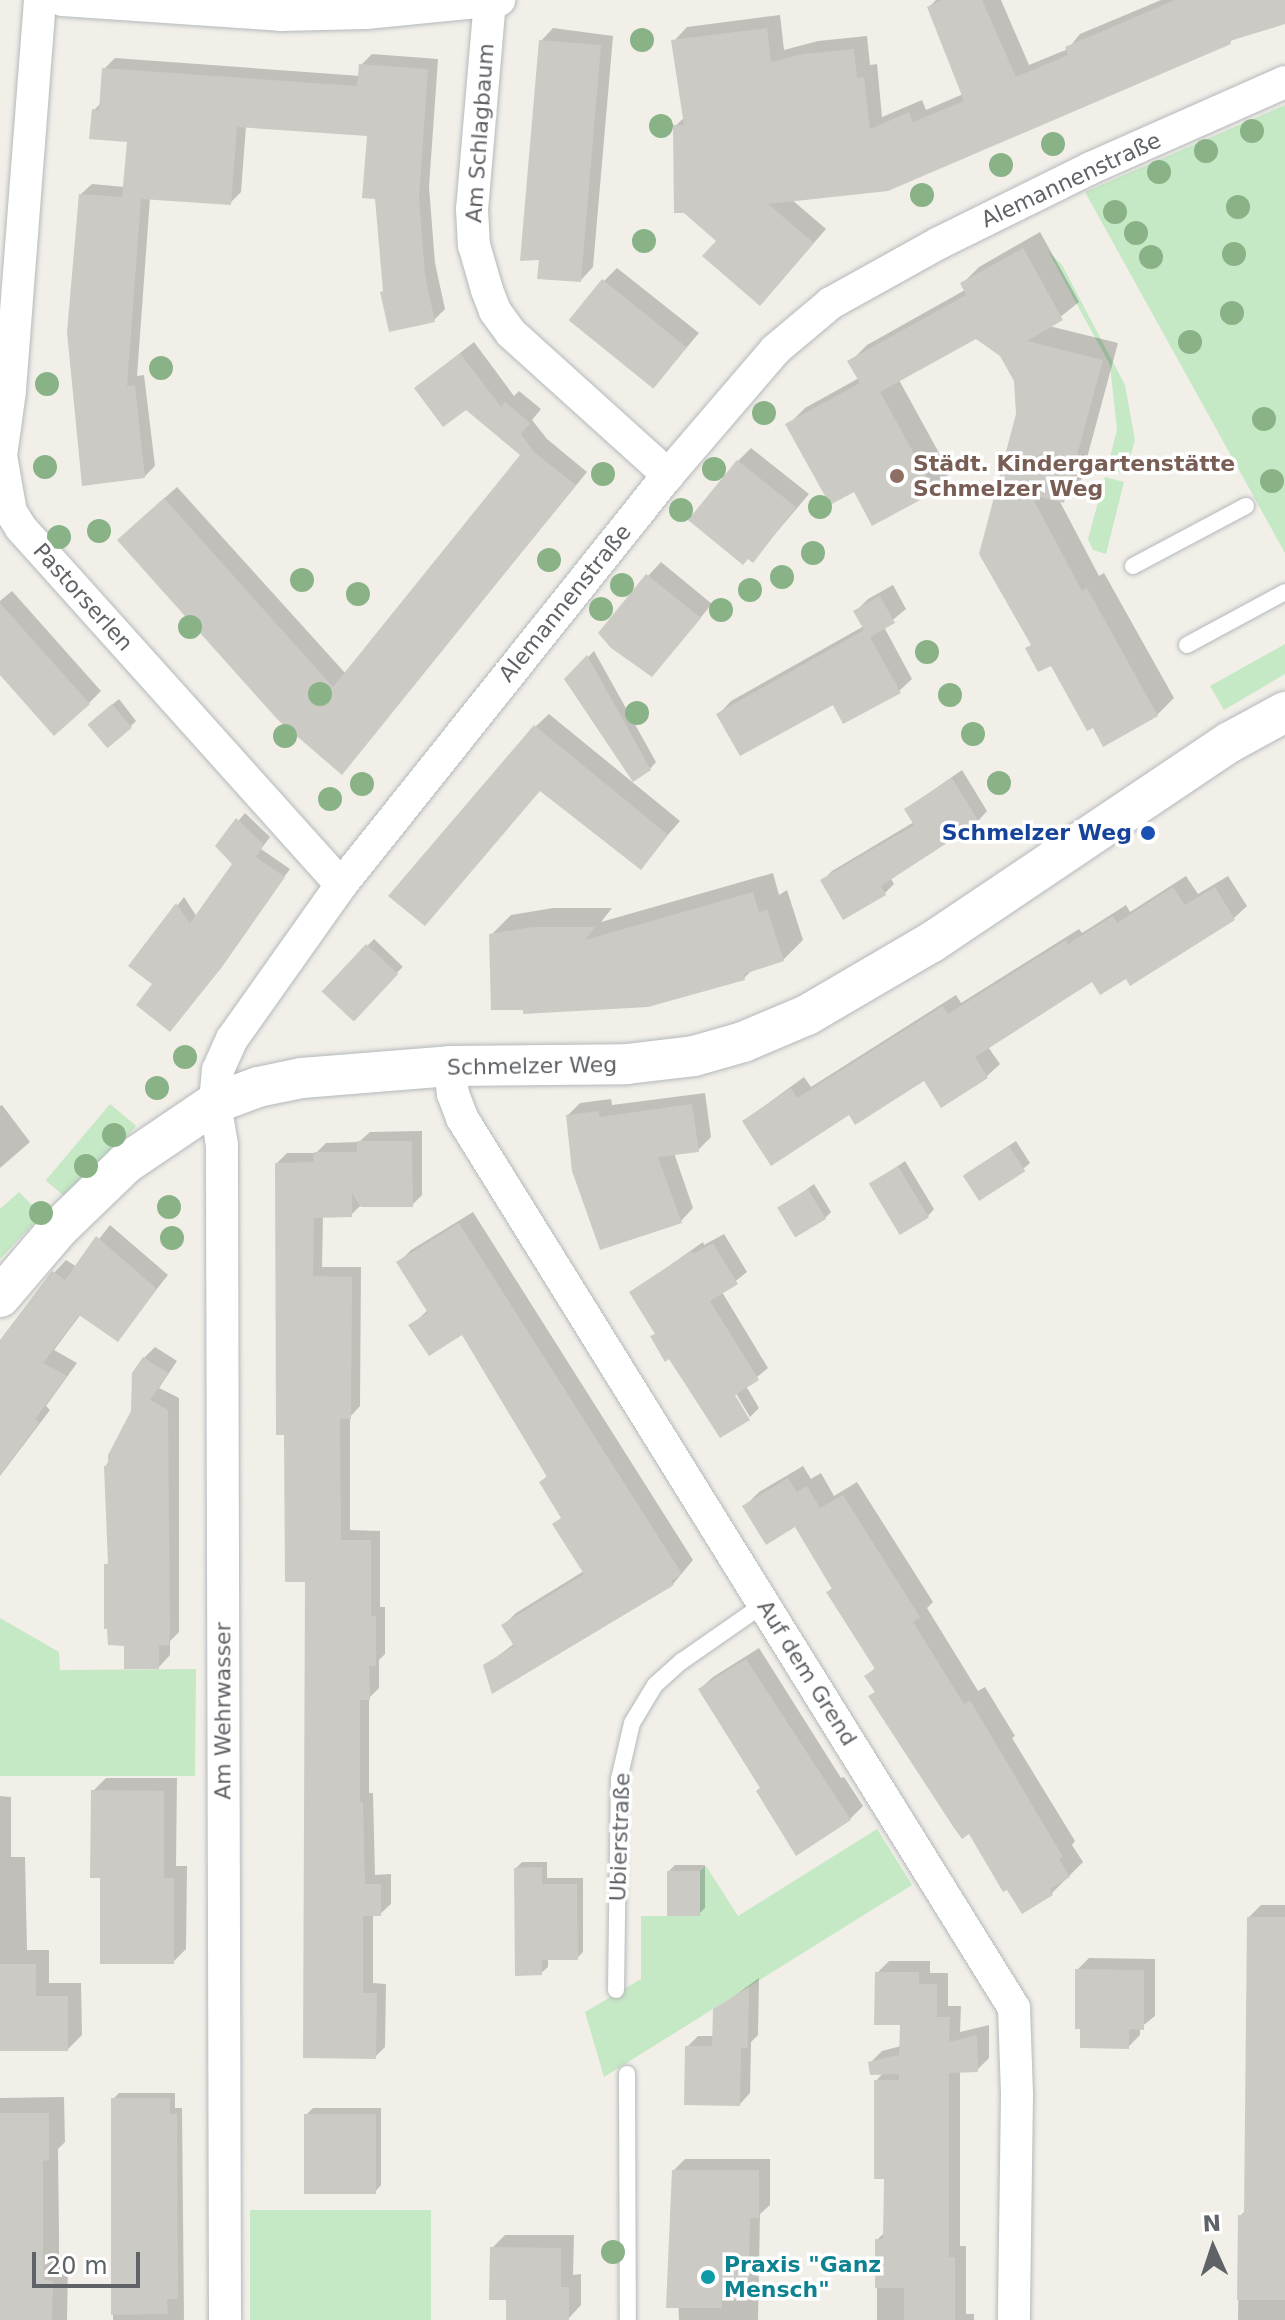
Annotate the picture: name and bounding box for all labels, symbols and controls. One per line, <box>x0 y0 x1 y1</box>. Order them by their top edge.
street label: Am Schlagbaum <box>461 42 499 224</box>
street label: Alemannenstraße <box>977 127 1165 233</box>
place label: Städt. Kindergartenstätte Schmelzer Weg <box>913 450 1235 502</box>
marker: Städt. Kindergartenstätte Schmelzer Weg <box>888 467 906 485</box>
street label: Alemannenstraße <box>493 519 637 687</box>
street label: Pastorserlen <box>28 538 138 656</box>
place label: Schmelzer Weg <box>942 820 1132 846</box>
marker: Schmelzer Weg <box>1139 824 1157 842</box>
street label: Schmelzer Weg <box>447 1051 617 1081</box>
street label: Auf dem Grend <box>752 1595 862 1751</box>
street label: Am Wehrwasser <box>210 1622 236 1800</box>
street label: Ubierstraße <box>605 1772 635 1902</box>
north arrow <box>1173 2208 1253 2288</box>
text: N <box>1202 2211 1222 2236</box>
scale bar <box>36 2236 144 2286</box>
place label: Praxis "Ganz Mensch" <box>724 2251 881 2302</box>
text: 20 m <box>46 2252 108 2280</box>
marker: Praxis "Ganz Mensch" <box>699 2268 717 2286</box>

